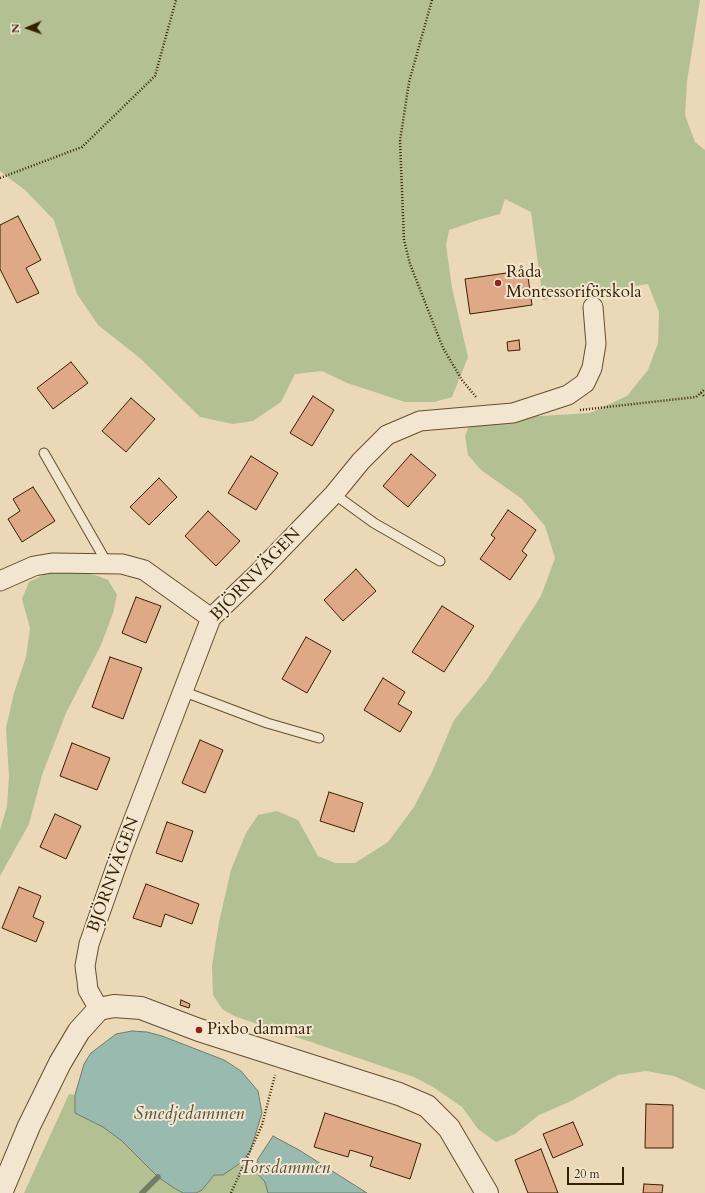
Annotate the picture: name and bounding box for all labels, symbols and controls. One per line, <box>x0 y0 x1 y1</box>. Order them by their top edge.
north arrow <box>8 8 48 48</box>
text: N <box>8 23 23 33</box>
place label: Råda Montessoriförskola <box>506 263 642 303</box>
marker: Råda Montessoriförskola <box>493 278 503 288</box>
street label: BJÖRNVÄGEN <box>207 524 305 626</box>
street label: BJÖRNVÄGEN <box>84 815 144 935</box>
place label: Pixbo dammar <box>207 1020 312 1040</box>
marker: Pixbo dammar <box>194 1025 204 1035</box>
water label: Smedjedammen <box>134 1104 244 1126</box>
water label: Torsdammen <box>240 1158 330 1180</box>
scale bar <box>569 1159 626 1185</box>
text: 20 m <box>574 1166 600 1182</box>

